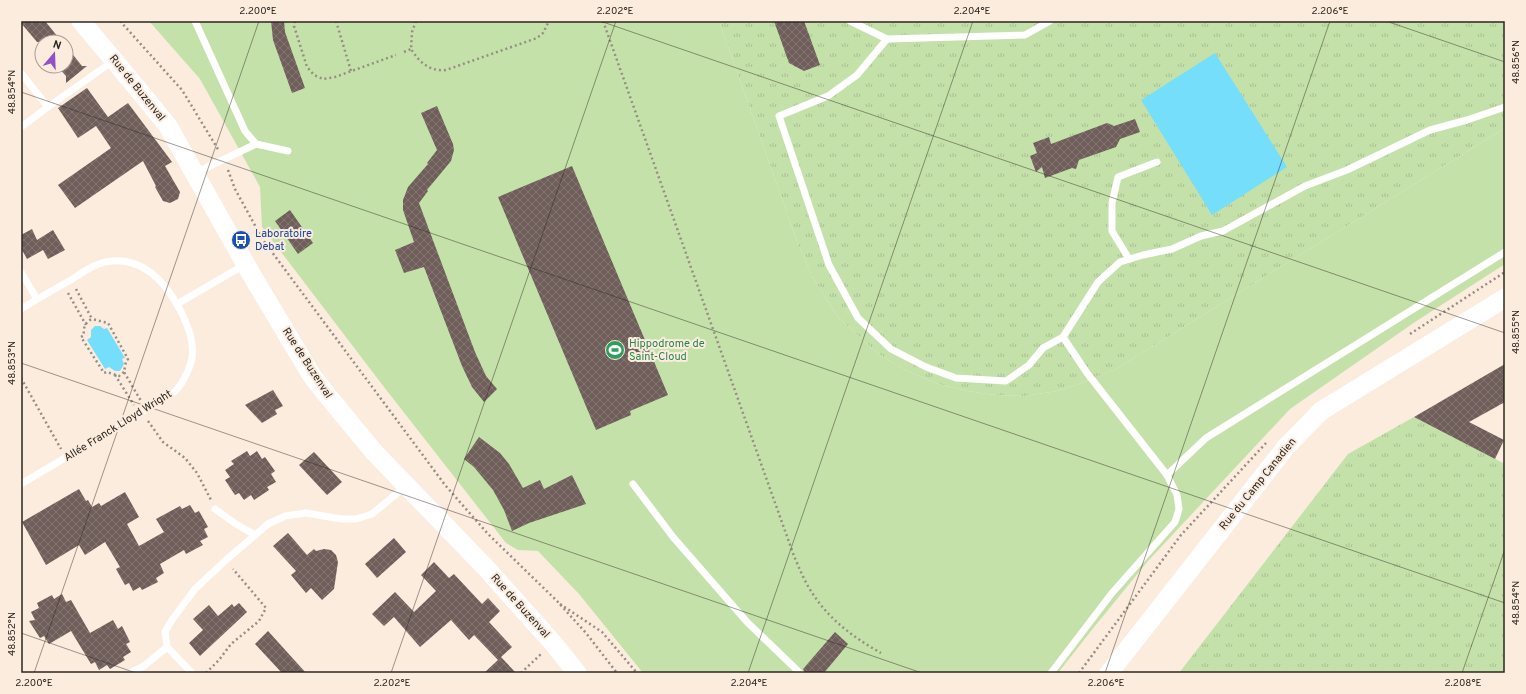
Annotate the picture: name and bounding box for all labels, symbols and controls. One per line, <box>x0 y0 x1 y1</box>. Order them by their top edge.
text: 2.200°E <box>239 5 277 18</box>
text: 2.202°E <box>596 5 634 18</box>
text: 2.204°E <box>953 5 991 18</box>
text: 2.206°E <box>1312 5 1348 18</box>
north arrow <box>34 34 74 74</box>
text: N <box>51 38 63 53</box>
text: 48.856°N <box>1510 40 1523 84</box>
street label: Rue de Buzenval <box>106 52 168 124</box>
text: 48.854°N <box>6 70 19 114</box>
place label: Laboratoire Debat <box>255 227 312 254</box>
bus stop icon: Laboratoire Debat <box>230 229 252 251</box>
text: 48.855°N <box>1510 310 1523 354</box>
street label: Rue de Buzenval <box>279 325 335 401</box>
place label: Hippodrome de Saint-Cloud <box>629 337 705 364</box>
sports icon: Hippodrome de Saint-Cloud <box>604 339 626 361</box>
text: 48.853°N <box>6 341 19 385</box>
street label: Allée Franck Lloyd Wright <box>61 387 175 465</box>
street label: Rue du Camp Canadien <box>1217 435 1299 533</box>
street label: Rue de Buzenval <box>487 571 553 641</box>
text: 48.854°N <box>1510 581 1523 625</box>
text: 48.852°N <box>6 612 19 656</box>
text: 2.200°E <box>15 677 53 690</box>
text: 2.202°E <box>373 677 411 690</box>
text: 2.204°E <box>730 677 768 690</box>
text: 2.206°E <box>1088 677 1124 690</box>
text: 2.208°E <box>1444 677 1482 690</box>

